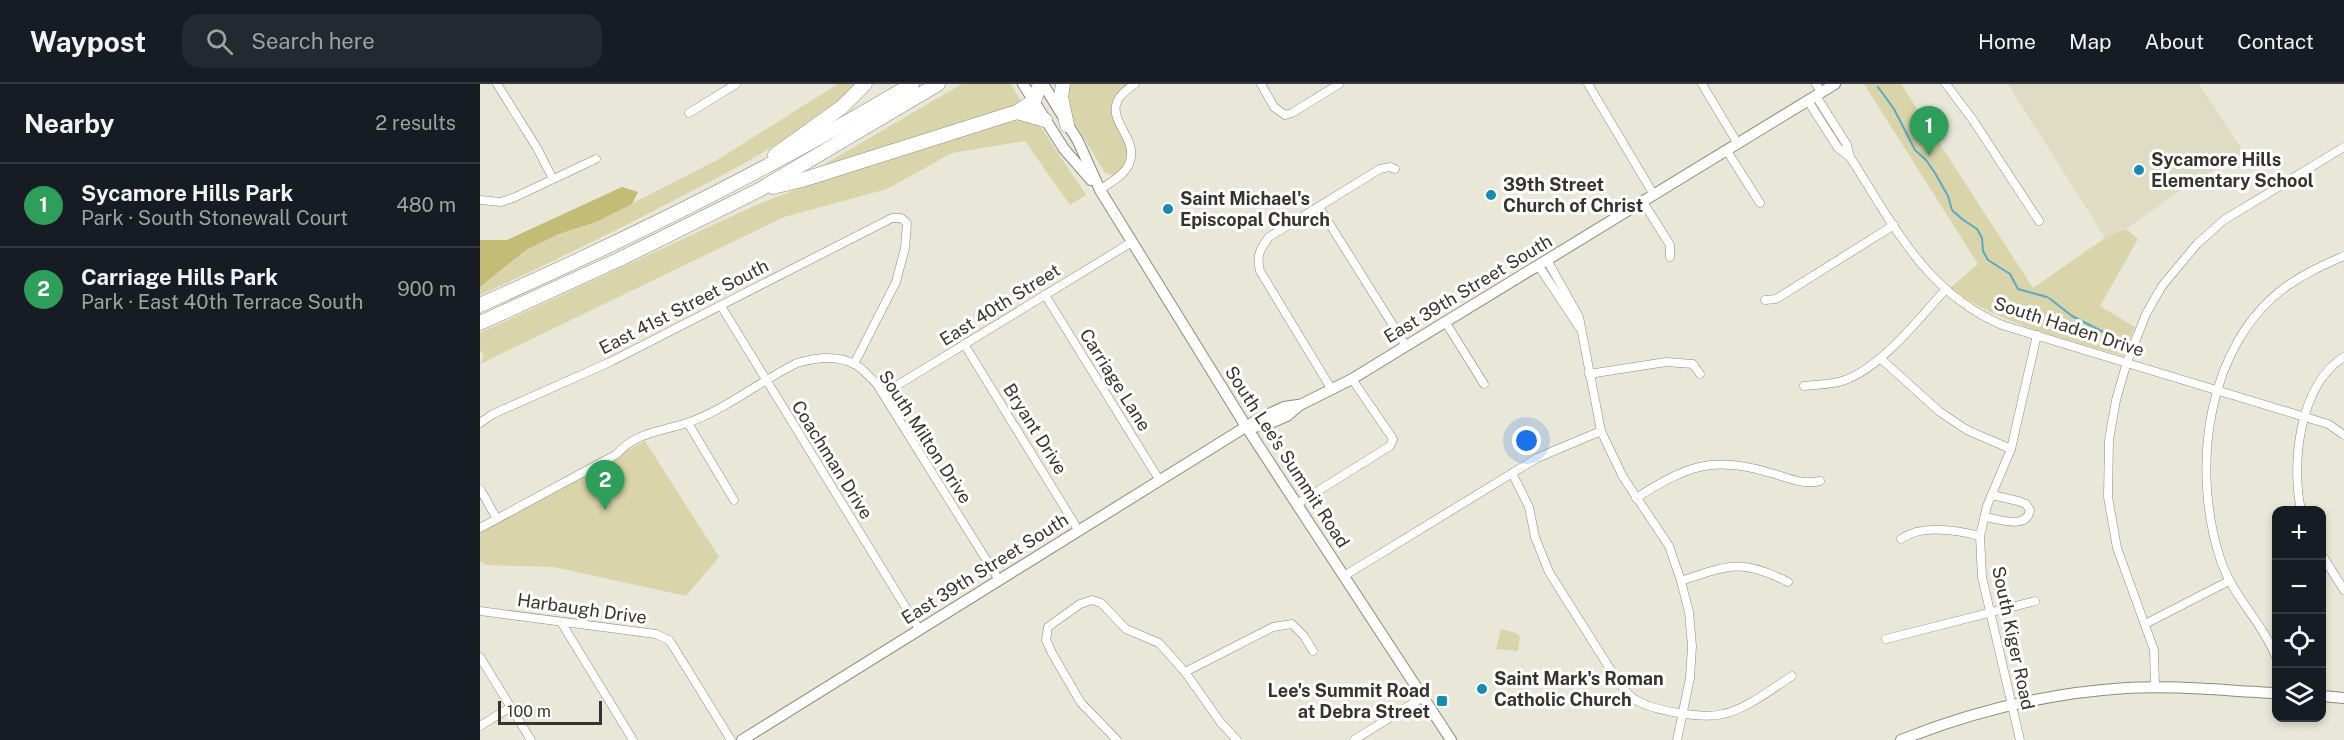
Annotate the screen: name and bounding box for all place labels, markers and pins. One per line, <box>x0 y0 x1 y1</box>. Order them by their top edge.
pin: 1 <box>1910 106 1948 156</box>
place label: Sycamore Hills Elementary School <box>2151 149 2314 191</box>
marker: Sycamore Hills Elementary School <box>2132 163 2146 177</box>
place label: 39th Street Church of Christ <box>1503 174 1643 216</box>
place label: Saint Michael's Episcopal Church <box>1180 188 1330 230</box>
marker: 39th Street Church of Christ <box>1484 188 1498 202</box>
marker: Saint Michael's Episcopal Church <box>1161 202 1175 216</box>
pin: 2 <box>586 460 624 510</box>
place label: Saint Mark's Roman Catholic Church <box>1494 668 1664 710</box>
place label: Lee's Summit Road at Debra Street <box>1268 680 1430 722</box>
marker: Saint Mark's Roman Catholic Church <box>1475 682 1489 696</box>
marker: Lee's Summit Road at Debra Street <box>1435 694 1449 708</box>

